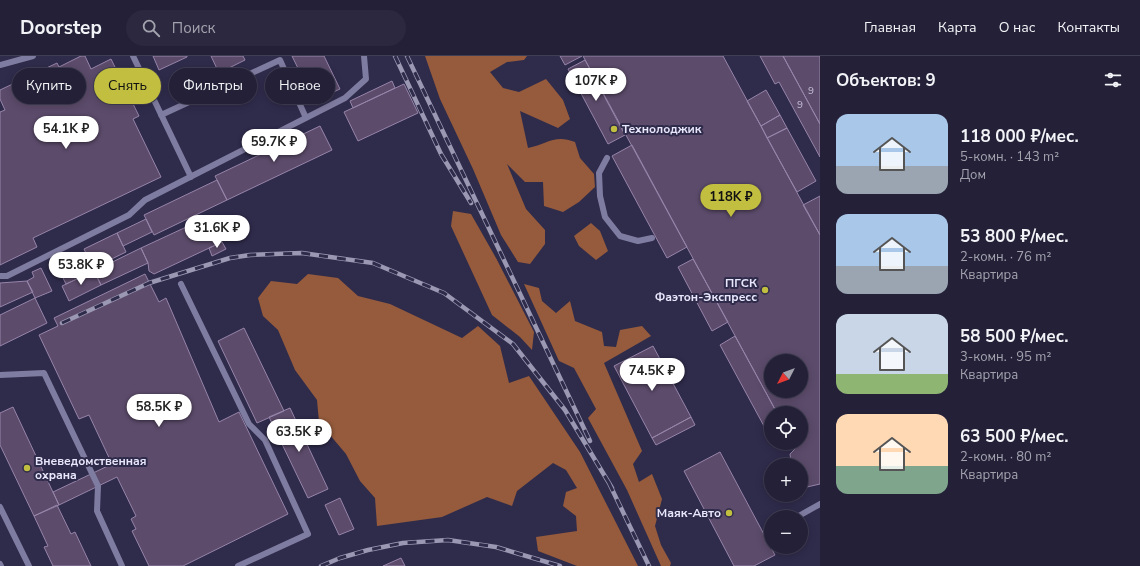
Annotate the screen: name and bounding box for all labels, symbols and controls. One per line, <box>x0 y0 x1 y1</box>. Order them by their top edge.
search box <box>126 10 406 46</box>
text: Doorstep <box>20 15 102 41</box>
icon: search <box>140 17 162 39</box>
text: Поиск <box>172 18 215 38</box>
text: Главная <box>864 18 916 37</box>
text: Карта <box>938 18 977 37</box>
text: О нас <box>999 18 1035 37</box>
text: Контакты <box>1057 18 1120 37</box>
chip: Купить <box>12 68 86 104</box>
chip: Снять <box>94 68 161 104</box>
chip: Фильтры <box>169 68 257 104</box>
chip: Новое <box>265 68 335 104</box>
pin: 107K ₽ <box>563 68 629 102</box>
text: Объектов: 9 <box>836 69 936 92</box>
icon: filters <box>1102 69 1124 91</box>
text: 107K ₽ <box>574 72 618 90</box>
house number: 9 <box>808 84 814 98</box>
house number: 9 <box>797 98 803 112</box>
pin: 54.1K ₽ <box>29 116 103 150</box>
text: 54.1K ₽ <box>43 120 89 138</box>
place label: Технолоджик <box>622 121 702 137</box>
marker: Технолоджик <box>609 124 619 134</box>
text: 118 000 ₽/мес. <box>960 125 1079 148</box>
pin: 59.7K ₽ <box>237 129 311 163</box>
icon: home <box>868 130 916 178</box>
text: 59.7K ₽ <box>251 133 297 151</box>
text: 5-комн. · 143 m² <box>960 148 1059 166</box>
text: Дом <box>960 166 986 184</box>
pin: 118K ₽ <box>698 184 764 218</box>
text: 118K ₽ <box>709 188 753 206</box>
pin: 31.6K ₽ <box>180 215 254 249</box>
text: 31.6K ₽ <box>194 219 240 237</box>
text: 53 800 ₽/мес. <box>960 225 1068 248</box>
icon: home <box>868 230 916 278</box>
text: 2-комн. · 76 m² <box>960 248 1051 266</box>
pin: 53.8K ₽ <box>44 252 118 286</box>
text: 53.8K ₽ <box>58 256 104 274</box>
text: Квартира <box>960 266 1018 284</box>
place label: ПГСК Фаэтон-Экспресс <box>655 275 758 305</box>
marker: ПГСК Фаэтон-Экспресс <box>760 285 770 295</box>
text: 58 500 ₽/мес. <box>960 325 1068 348</box>
icon: home <box>868 330 916 378</box>
text: 3-комн. · 95 m² <box>960 348 1051 366</box>
north arrow <box>764 354 808 398</box>
map controls <box>764 354 808 554</box>
pin: 74.5K ₽ <box>615 358 689 392</box>
text: 74.5K ₽ <box>629 362 675 380</box>
text: Квартира <box>960 366 1018 384</box>
pin: 58.5K ₽ <box>122 394 196 428</box>
text: 58.5K ₽ <box>136 398 182 416</box>
button: locate <box>764 406 808 450</box>
pin: 63.5K ₽ <box>262 419 336 453</box>
text: 63.5K ₽ <box>276 423 322 441</box>
text: 63 500 ₽/мес. <box>960 425 1068 448</box>
icon: home <box>868 430 916 478</box>
text: 2-комн. · 80 m² <box>960 448 1051 466</box>
place label: Вневедомственная охрана <box>35 453 146 483</box>
button: + <box>764 458 808 502</box>
marker: Вневедомственная охрана <box>22 463 32 473</box>
text: Квартира <box>960 466 1018 484</box>
place label: Маяк-Авто <box>657 505 721 521</box>
marker: Маяк-Авто <box>724 508 734 518</box>
button: − <box>764 510 808 554</box>

